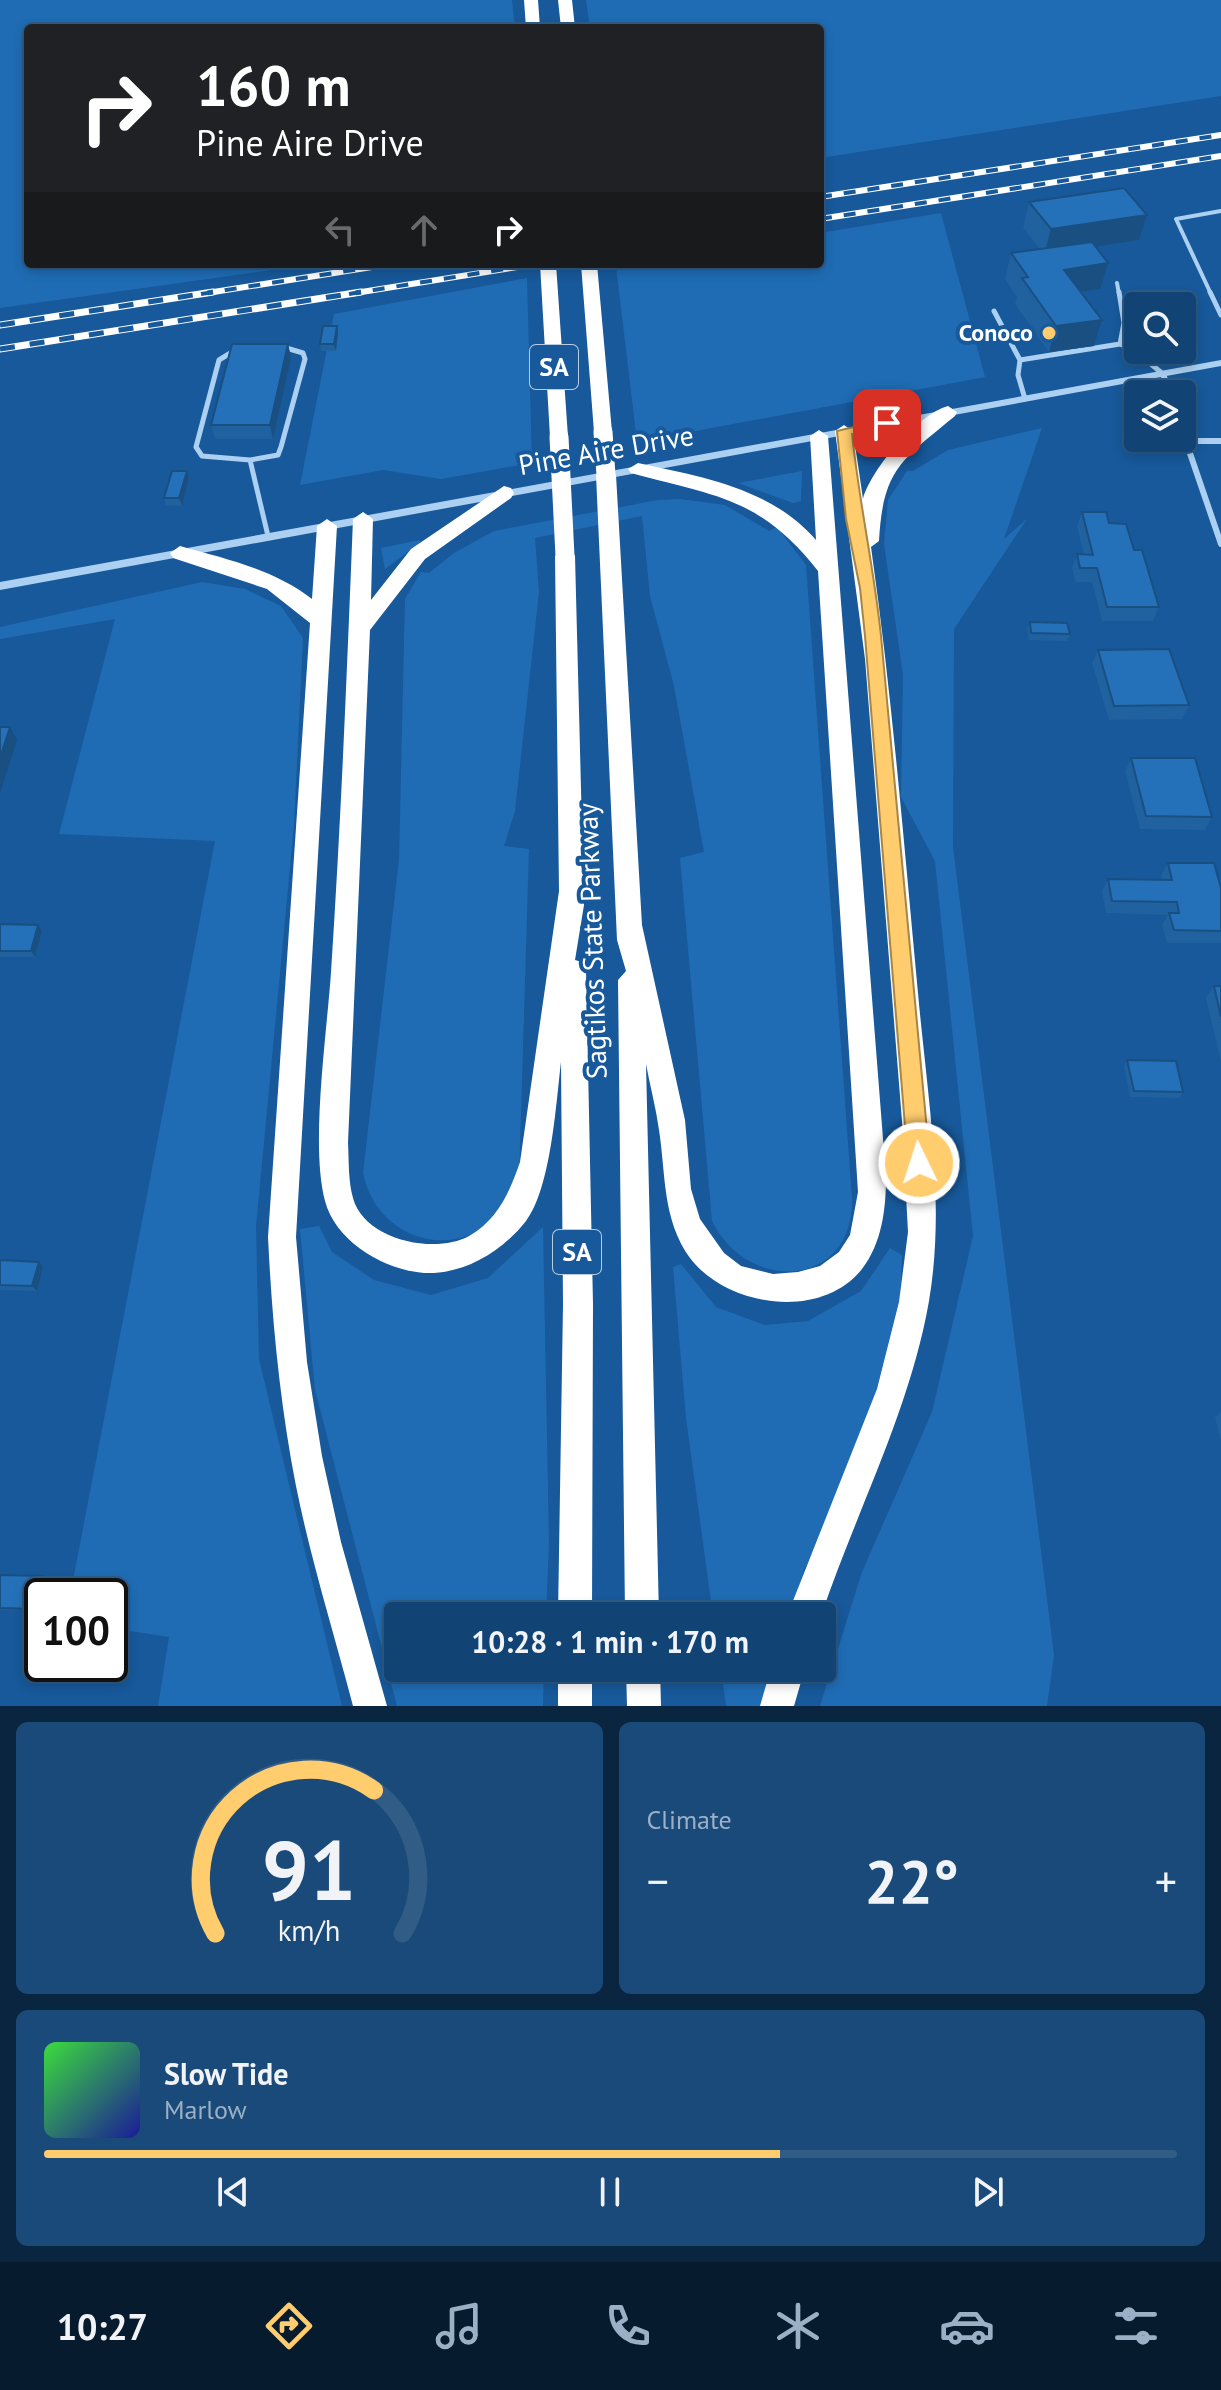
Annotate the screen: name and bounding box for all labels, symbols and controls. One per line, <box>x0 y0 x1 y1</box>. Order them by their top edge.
text: 160 m <box>196 49 351 121</box>
icon: right <box>64 56 168 160</box>
text: Pine Aire Drive <box>196 119 424 166</box>
icon: left <box>318 208 362 252</box>
icon: ahead <box>402 208 446 252</box>
icon: right <box>486 208 530 252</box>
map controls <box>1124 292 1196 452</box>
button: search <box>1124 292 1196 364</box>
place label: Conoco <box>959 317 1033 348</box>
marker: Conoco <box>1040 324 1058 342</box>
road number: SA <box>530 345 578 389</box>
button: layers <box>1124 380 1196 452</box>
pin <box>853 389 921 457</box>
icon: arrive <box>865 401 909 445</box>
street label: Pine Aire Drive <box>515 416 696 483</box>
street label: Sagtikos State Parkway <box>568 802 615 1080</box>
position arrow <box>877 1121 961 1205</box>
road number: SA <box>553 1230 601 1274</box>
speed limit sign: 100 <box>24 1578 128 1682</box>
text: 10:28 · 1 min · 170 m <box>471 1622 749 1661</box>
text: Climate <box>647 1803 732 1836</box>
text: 91 <box>262 1815 356 1923</box>
text: 22° <box>865 1842 959 1920</box>
text: − <box>647 1852 669 1909</box>
text: + <box>1155 1852 1177 1909</box>
text: km/h <box>278 1912 341 1949</box>
text: Slow Tide <box>164 2054 289 2093</box>
text: Marlow <box>164 2093 247 2126</box>
icon: previous <box>211 2170 255 2214</box>
icon: pause <box>588 2170 632 2214</box>
icon: next <box>966 2170 1010 2214</box>
icon: directions <box>261 2298 317 2354</box>
icon: music <box>431 2298 487 2354</box>
icon: phone <box>600 2298 656 2354</box>
icon: climate <box>770 2298 826 2354</box>
icon: car <box>939 2298 995 2354</box>
icon: filters <box>1108 2298 1164 2354</box>
text: 10:27 <box>57 2303 148 2350</box>

